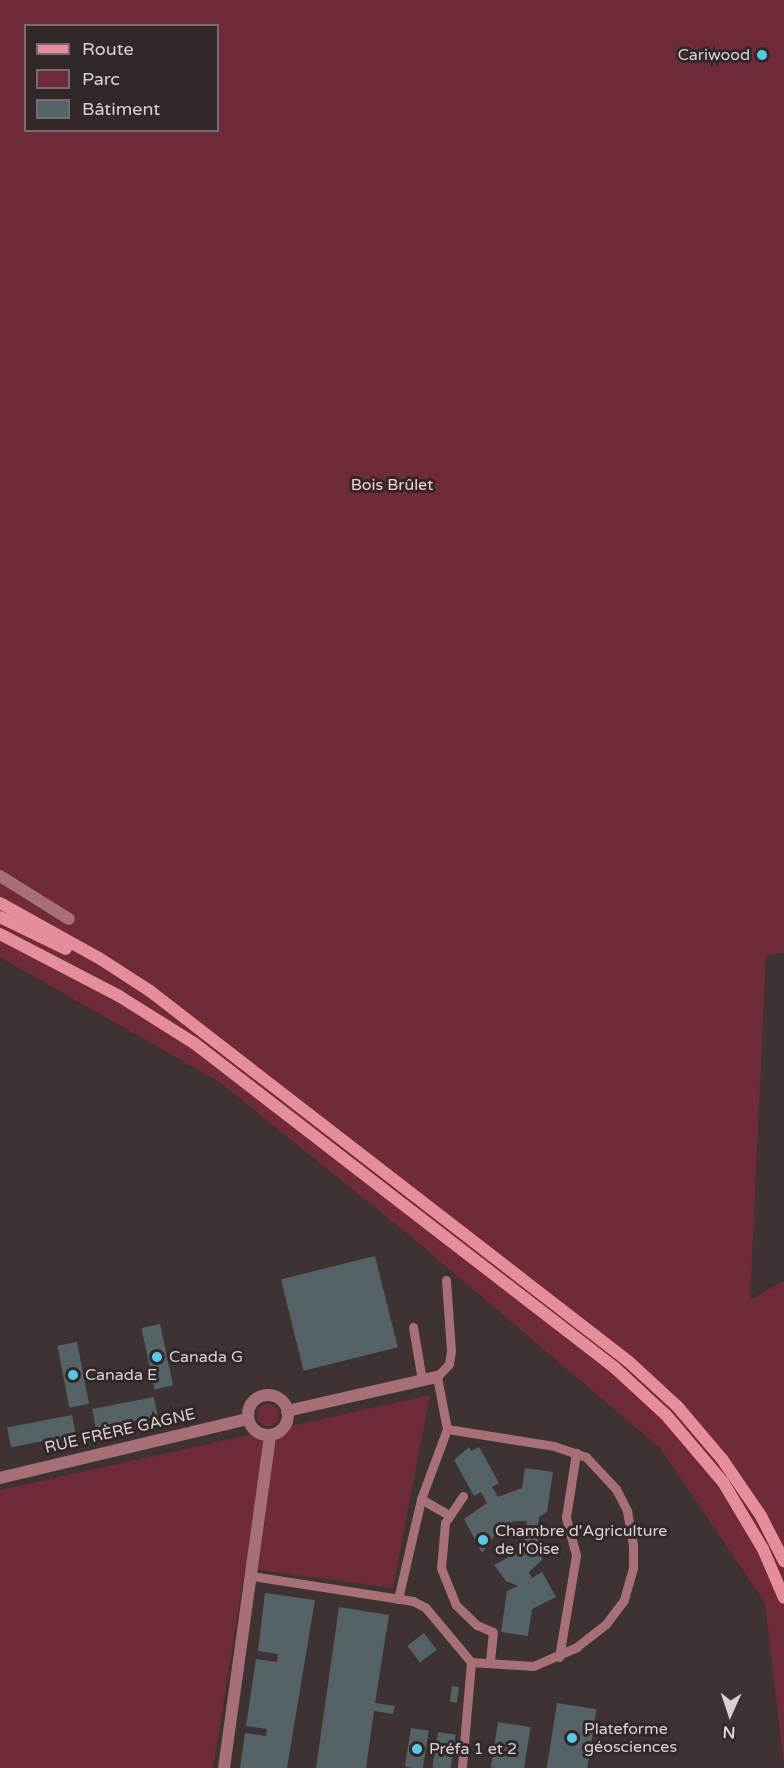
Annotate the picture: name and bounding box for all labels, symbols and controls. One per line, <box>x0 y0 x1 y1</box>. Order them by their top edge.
legend <box>24 24 219 132</box>
text: Route <box>82 38 134 60</box>
place label: Cariwood <box>678 45 750 65</box>
marker: Cariwood <box>755 48 769 62</box>
text: Parc <box>82 68 120 90</box>
text: Bâtiment <box>82 98 160 120</box>
park label: Bois Brûlet <box>351 475 433 495</box>
place label: Canada G <box>169 1347 243 1367</box>
marker: Canada G <box>150 1350 164 1364</box>
place label: Canada E <box>85 1365 157 1385</box>
marker: Canada E <box>66 1368 80 1382</box>
street label: RUE FRÈRE GAGNE <box>43 1404 197 1458</box>
place label: Chambre d'Agriculture de l'Oise <box>495 1521 667 1559</box>
marker: Chambre d'Agriculture de l'Oise <box>476 1533 490 1547</box>
north arrow <box>700 1684 760 1744</box>
place label: Plateforme géosciences <box>584 1719 677 1757</box>
text: N <box>722 1722 736 1742</box>
marker: Plateforme géosciences <box>565 1731 579 1745</box>
place label: Préfa 1 et 2 <box>429 1739 517 1759</box>
marker: Préfa 1 et 2 <box>410 1742 424 1756</box>

